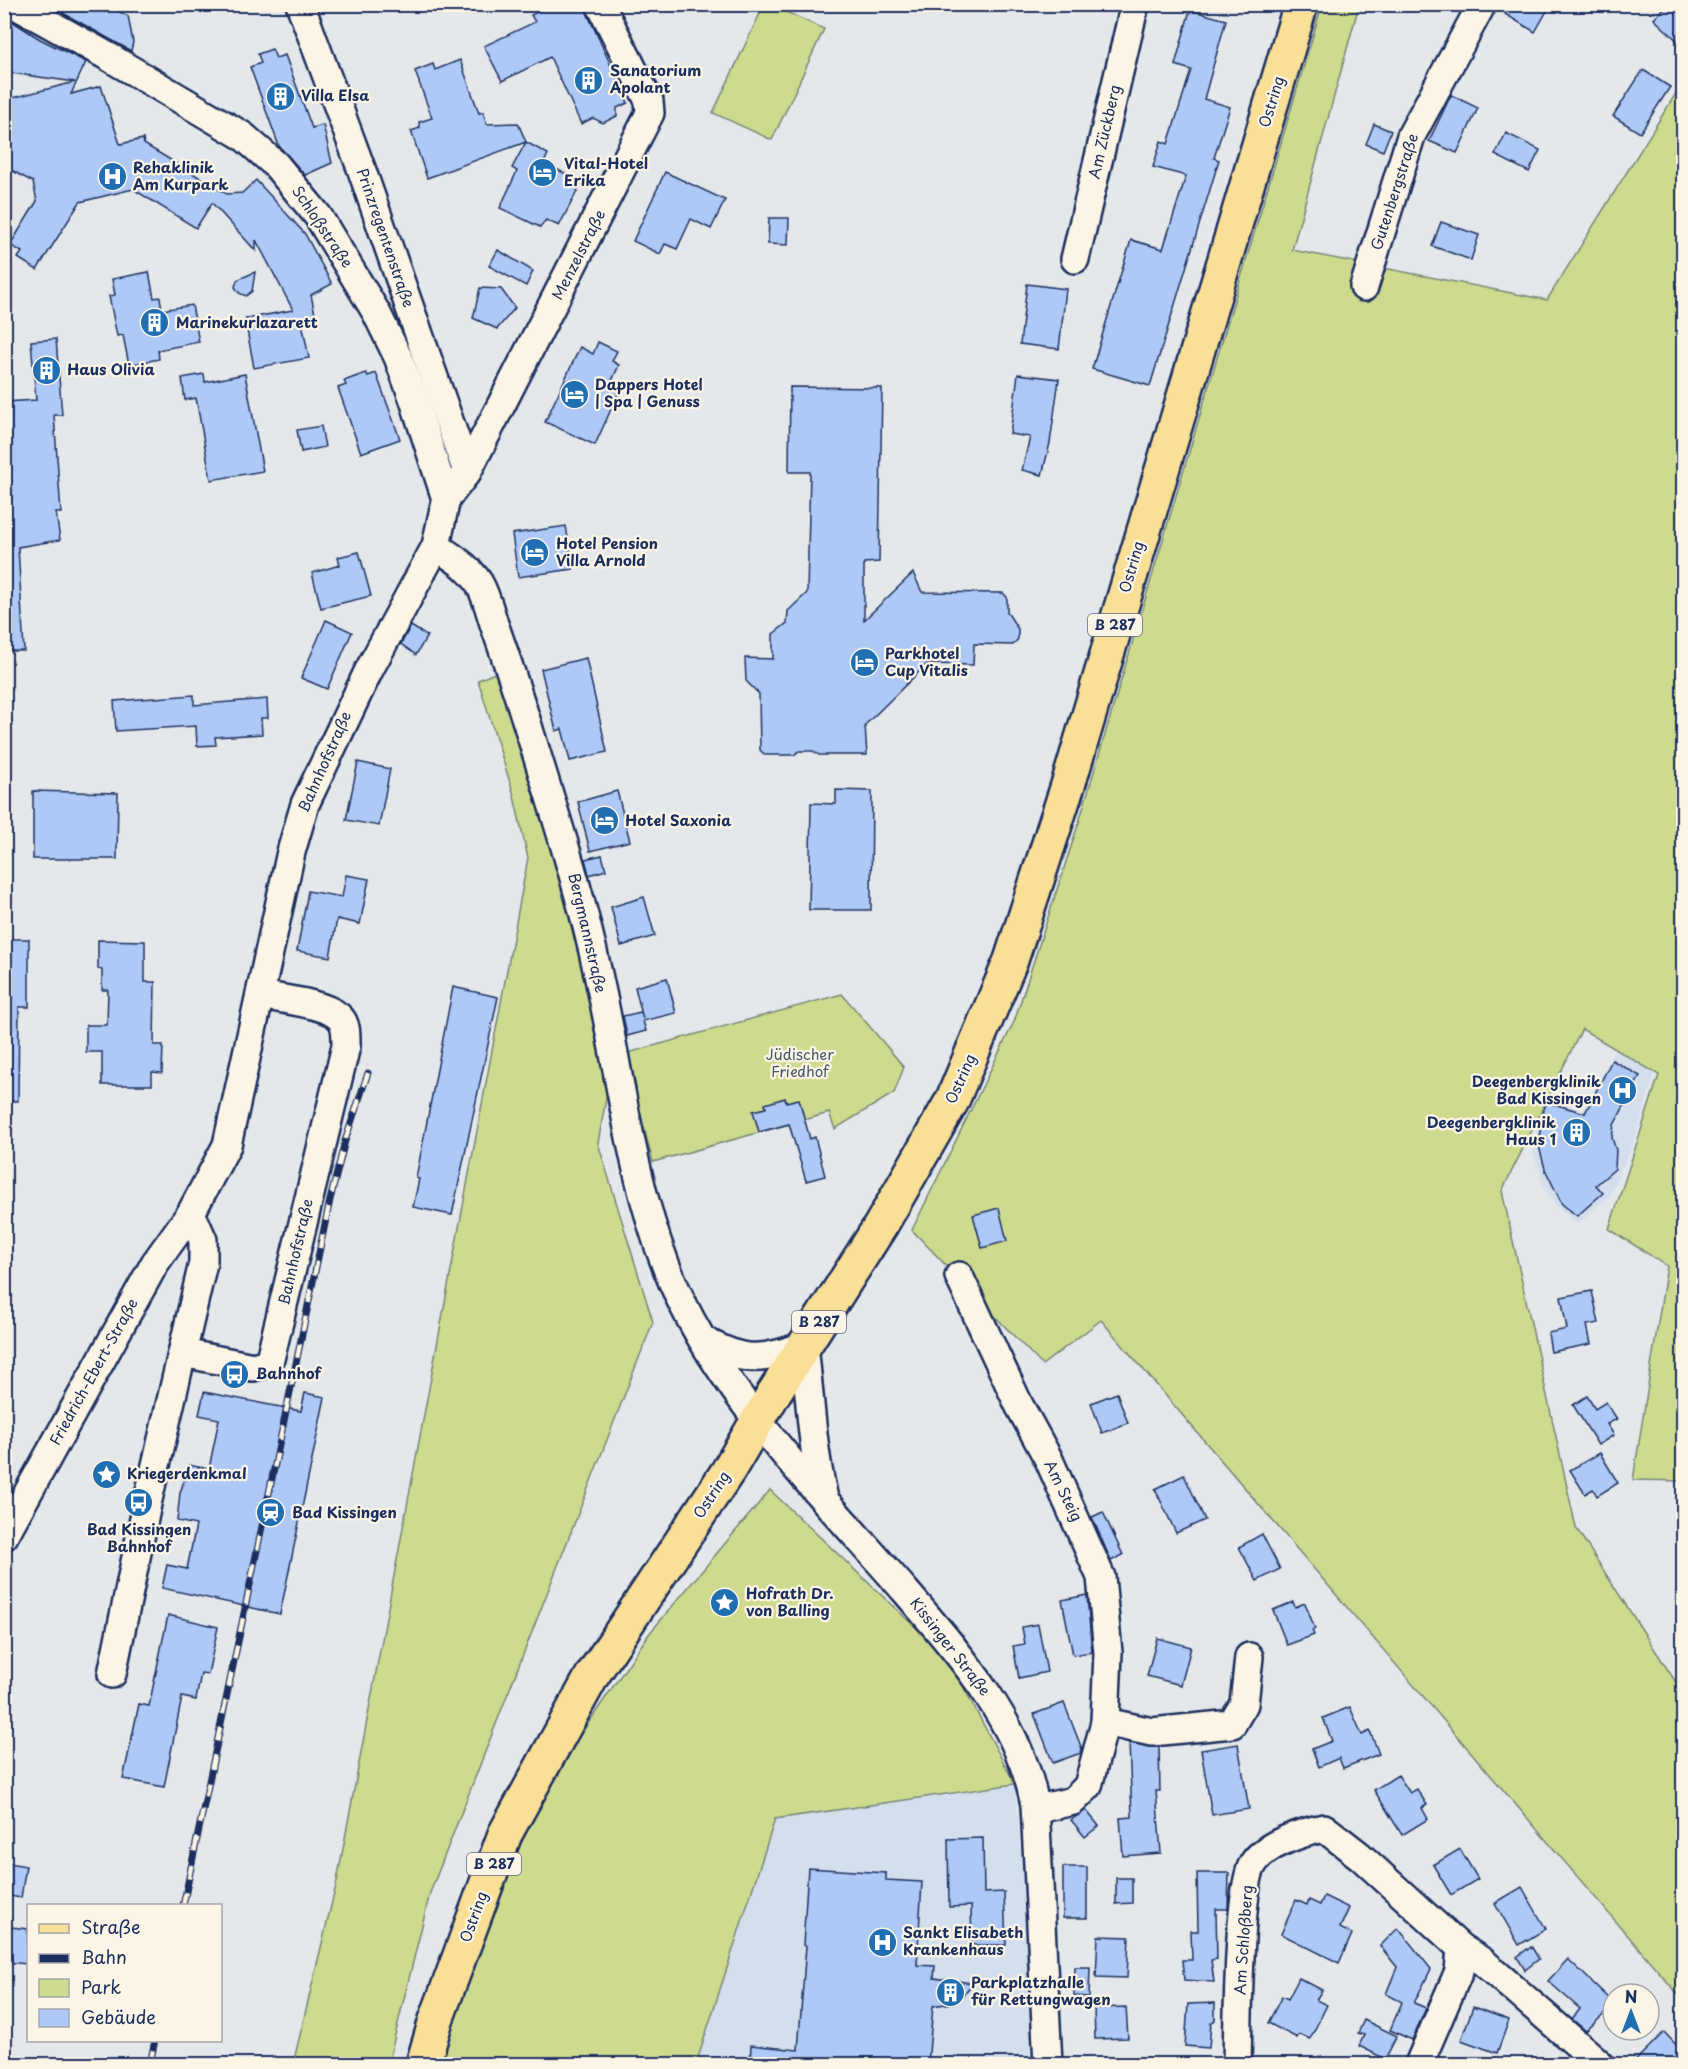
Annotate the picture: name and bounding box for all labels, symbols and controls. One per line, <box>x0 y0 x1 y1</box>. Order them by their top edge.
place label: Sanatorium Apolant <box>609 58 701 98</box>
building icon: Sanatorium Apolant <box>573 64 605 96</box>
street label: Ostring <box>1252 73 1289 130</box>
building icon: Villa Elsa <box>264 80 296 112</box>
street label: Am Zückberg <box>1082 82 1126 181</box>
place label: Villa Elsa <box>301 83 369 106</box>
street label: Gutenbergstraße <box>1364 130 1423 253</box>
place label: Vital-Hotel Erika <box>564 151 648 191</box>
place label: Rehaklinik Am Kurpark <box>133 155 229 195</box>
hotel icon: Vital-Hotel Erika <box>527 157 559 189</box>
hospital icon: Rehaklinik Am Kurpark <box>96 161 128 193</box>
street label: Prinzregentenstraße <box>352 165 421 310</box>
street label: Schloßstraße <box>287 180 359 272</box>
street label: Menzelstraße <box>545 205 610 303</box>
building icon: Marinekurlazarett <box>139 307 171 339</box>
place label: Marinekurlazarett <box>176 310 318 333</box>
building icon: Haus Olivia <box>30 354 62 386</box>
place label: Haus Olivia <box>67 357 156 380</box>
place label: Dappers Hotel | Spa | Genuss <box>595 372 703 412</box>
hotel icon: Dappers Hotel | Spa | Genuss <box>558 378 590 410</box>
place label: Hotel Pension Villa Arnold <box>556 531 658 571</box>
hotel icon: Hotel Pension Villa Arnold <box>519 537 551 569</box>
street label: Ostring <box>1112 538 1149 595</box>
road number: B 287 <box>1088 614 1142 636</box>
place label: Parkhotel Cup Vitalis <box>885 641 968 681</box>
hotel icon: Parkhotel Cup Vitalis <box>848 647 880 679</box>
street label: Bahnhofstraße <box>291 707 356 816</box>
hotel icon: Hotel Saxonia <box>588 805 620 837</box>
place label: Hotel Saxonia <box>625 808 732 831</box>
street label: Bergmannstraße <box>563 870 613 995</box>
park label: Jüdischer Friedhof <box>766 1042 834 1082</box>
street label: Ostring <box>938 1050 981 1107</box>
place label: Deegenbergklinik Bad Kissingen <box>1472 1069 1601 1109</box>
hospital icon: Deegenbergklinik Bad Kissingen <box>1606 1075 1638 1107</box>
place label: Deegenbergklinik Haus 1 <box>1427 1110 1556 1150</box>
building icon: Deegenbergklinik Haus 1 <box>1561 1116 1593 1148</box>
street label: Bahnhofstraße <box>271 1196 318 1307</box>
street label: Friedrich-Ebert-Straße <box>43 1294 143 1449</box>
road number: B 287 <box>792 1311 846 1333</box>
bus stop icon: Bahnhof <box>219 1358 251 1390</box>
place label: Bahnhof <box>256 1361 322 1384</box>
street label: Am Steig <box>1040 1456 1089 1525</box>
place icon: Kriegerdenkmal <box>90 1458 122 1490</box>
place label: Kriegerdenkmal <box>127 1461 246 1484</box>
street label: Ostring <box>687 1466 735 1523</box>
bus stop icon: Bad Kissingen Bahnhof <box>123 1487 155 1519</box>
station icon: Bad Kissingen <box>255 1497 287 1529</box>
place label: Bad Kissingen <box>292 1500 397 1523</box>
place label: Bad Kissingen Bahnhof <box>87 1517 191 1557</box>
place label: Hofrath Dr. von Balling <box>746 1581 834 1621</box>
place icon: Hofrath Dr. von Balling <box>709 1587 741 1619</box>
street label: Kissinger Straße <box>905 1592 997 1700</box>
road number: B 287 <box>467 1853 521 1875</box>
street label: Am Schloßberg <box>1227 1884 1258 1996</box>
street label: Ostring <box>453 1888 492 1945</box>
legend <box>27 1904 222 2042</box>
text: Straße <box>81 1913 141 1940</box>
place label: Sankt Elisabeth Krankenhaus <box>903 1920 1024 1960</box>
hospital icon: Sankt Elisabeth Krankenhaus <box>866 1926 898 1958</box>
text: Bahn <box>81 1943 127 1970</box>
place label: Parkplatzhalle für Rettungwagen <box>971 1970 1111 2010</box>
text: Park <box>81 1973 121 2000</box>
building icon: Parkplatzhalle für Rettungwagen <box>934 1976 966 2008</box>
north arrow <box>1601 1982 1661 2042</box>
text: N <box>1625 1984 1637 2008</box>
text: Gebäude <box>81 2003 156 2030</box>

